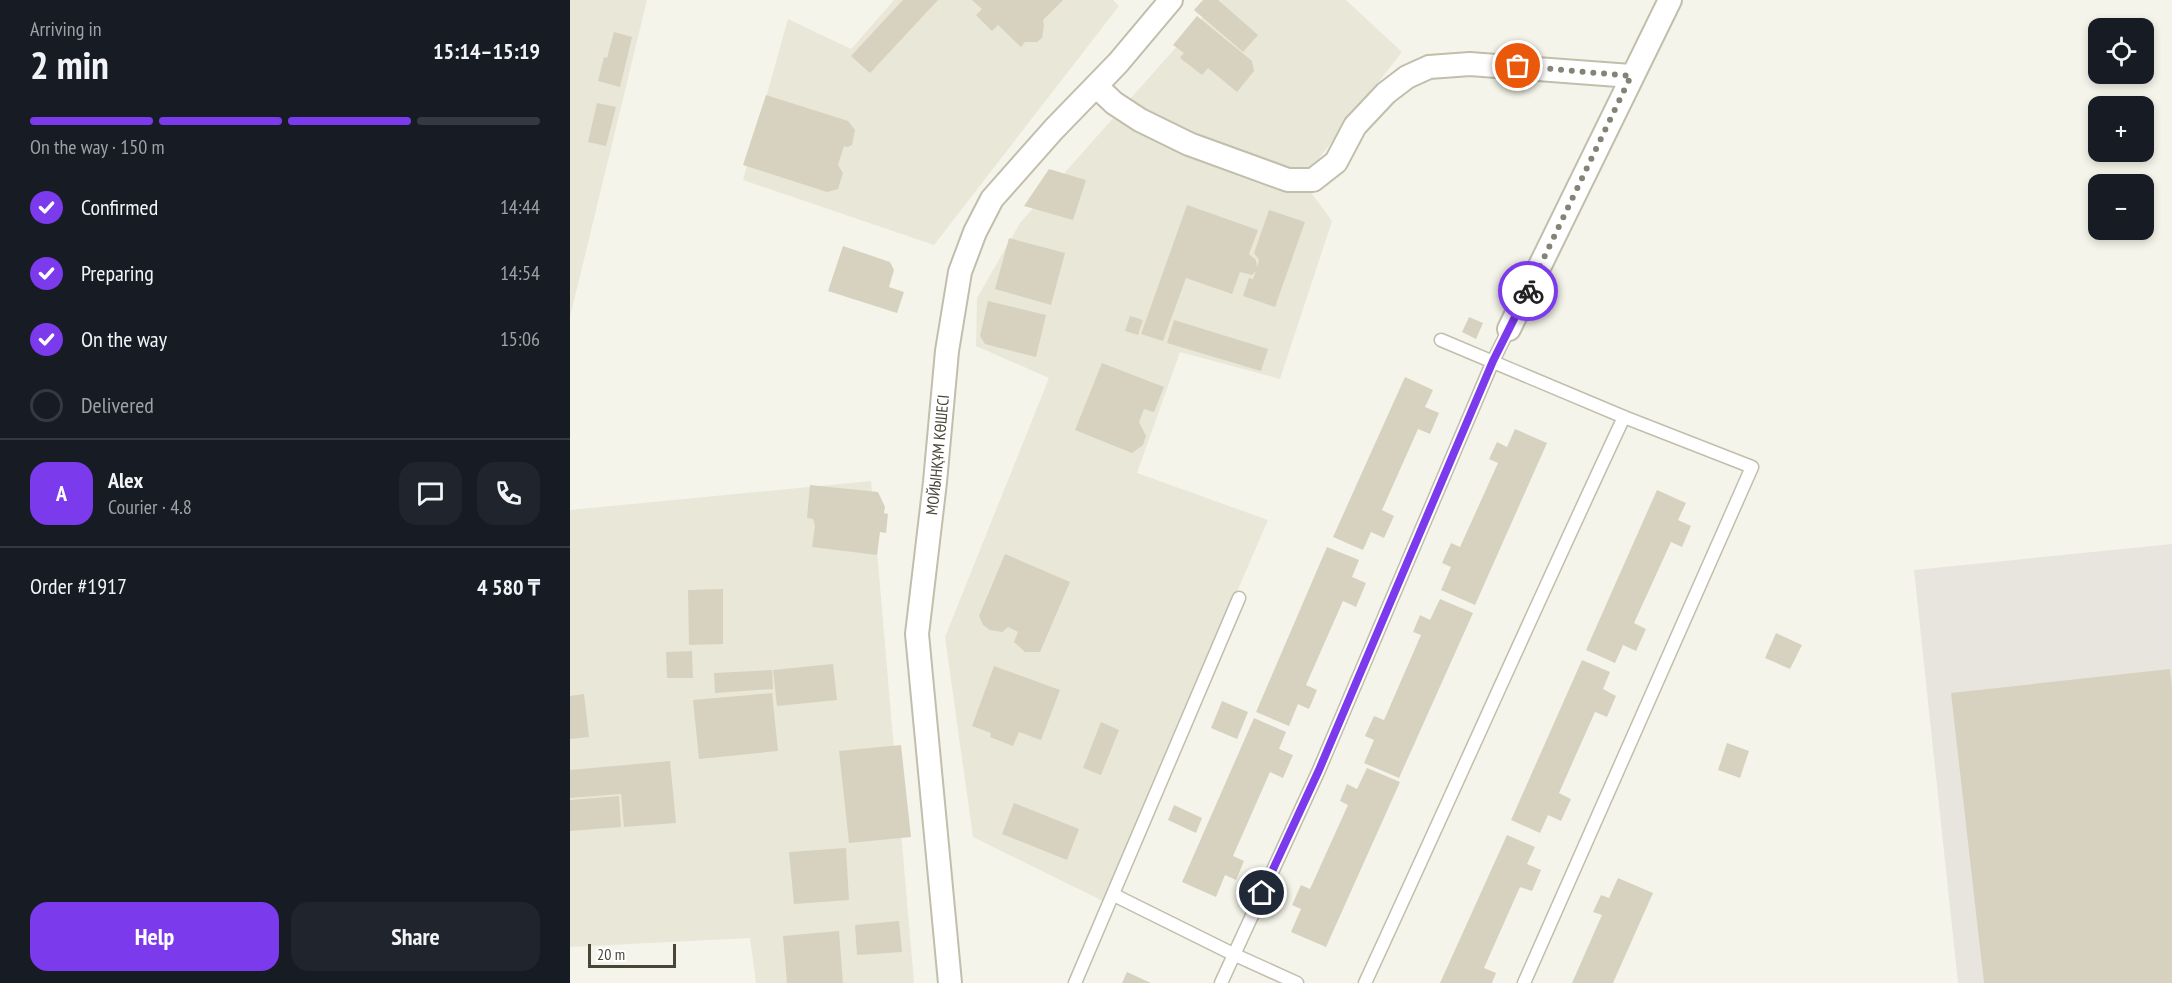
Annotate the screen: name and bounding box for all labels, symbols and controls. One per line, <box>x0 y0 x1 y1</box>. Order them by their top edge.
text: Arriving in <box>30 16 102 42</box>
map controls <box>2088 18 2154 240</box>
button: locate <box>2088 18 2154 84</box>
text: 15:14–15:19 <box>433 37 540 65</box>
text: 2 min <box>30 39 109 90</box>
pin <box>1492 40 1543 91</box>
icon: bag <box>1501 49 1534 82</box>
button: + <box>2088 96 2154 162</box>
text: On the way · 150 m <box>30 134 165 160</box>
button: − <box>2088 174 2154 240</box>
icon: check <box>30 191 63 224</box>
text: Confirmed <box>81 193 158 221</box>
text: 14:44 <box>500 194 540 220</box>
icon: check <box>30 257 63 290</box>
text: Preparing <box>81 259 154 287</box>
text: 14:54 <box>500 260 540 286</box>
courier <box>1498 261 1558 321</box>
icon: bike <box>1512 275 1545 308</box>
icon: check <box>30 323 63 356</box>
text: On the way <box>81 325 167 353</box>
text: 15:06 <box>500 326 540 352</box>
text: Delivered <box>81 391 154 419</box>
street label: МОЙЫНҚҰМ КӨШЕСІ <box>921 394 953 516</box>
button: chat <box>399 462 462 525</box>
button: phone <box>477 462 540 525</box>
text: Alex <box>108 466 143 494</box>
text: A <box>56 479 67 507</box>
text: Courier · 4.8 <box>108 494 192 520</box>
text: Order #1917 <box>30 572 127 600</box>
text: 4 580 ₸ <box>477 573 540 601</box>
pin <box>1236 867 1287 918</box>
icon: home <box>1245 876 1278 909</box>
button: Help <box>30 902 279 971</box>
button: Share <box>291 902 540 971</box>
scale bar <box>588 941 676 968</box>
text: 20 m <box>597 944 625 964</box>

